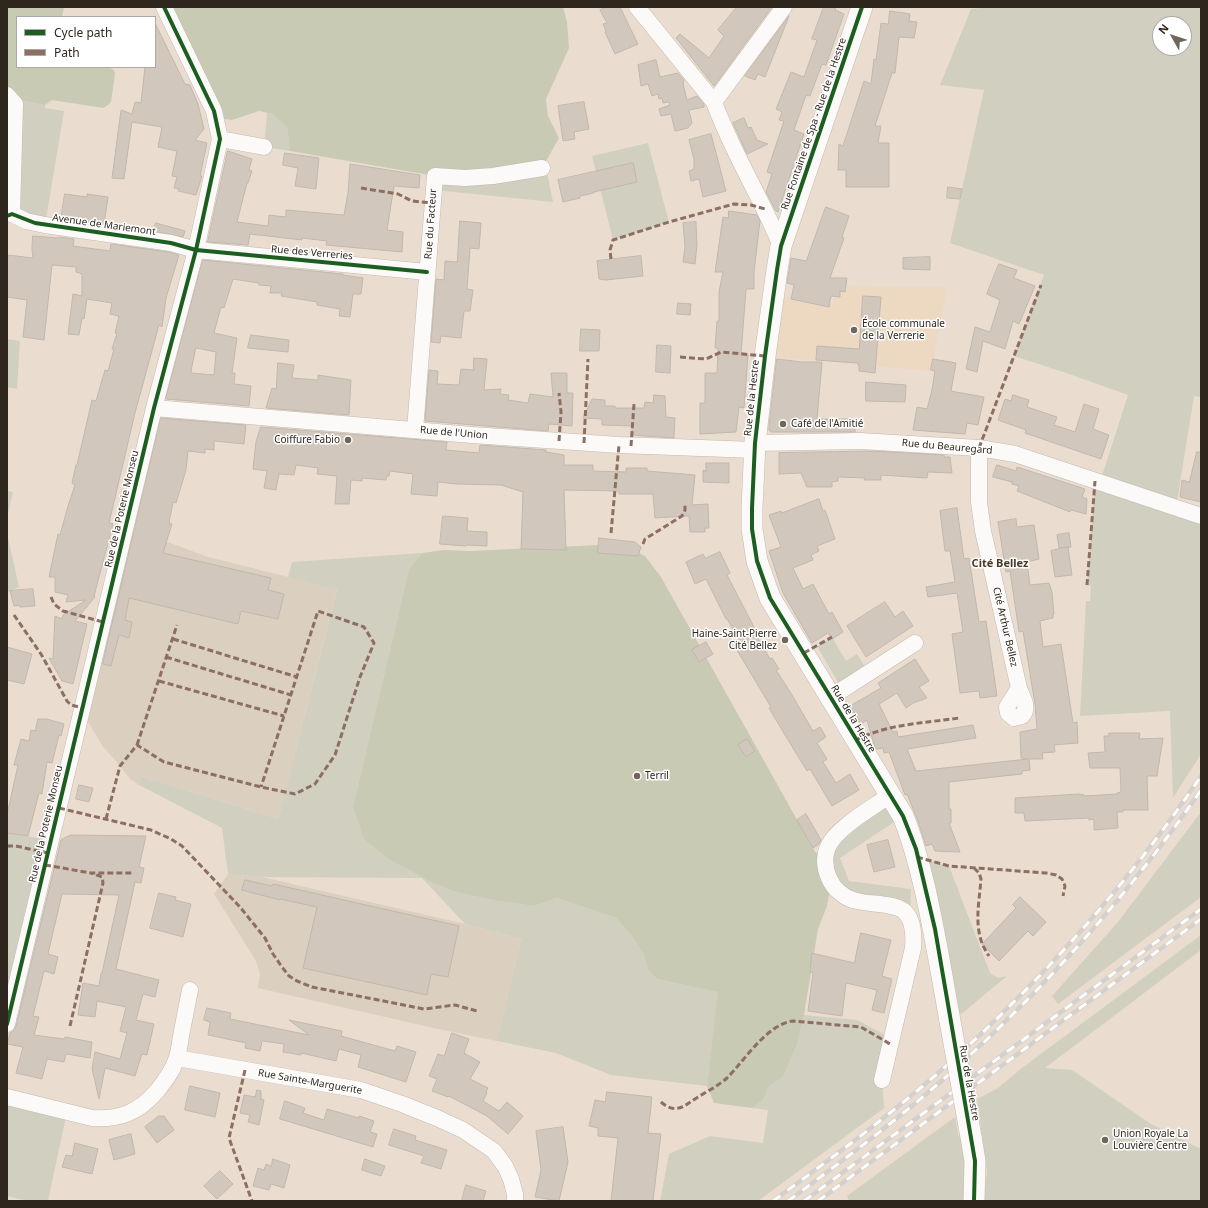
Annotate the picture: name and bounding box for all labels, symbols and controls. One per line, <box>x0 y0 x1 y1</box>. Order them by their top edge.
legend <box>16 16 156 68</box>
north arrow <box>1152 16 1192 56</box>
text: N <box>1154 21 1172 37</box>
text: Cycle path <box>54 24 112 41</box>
street label: Rue Fontaine de Spa - Rue de la Hestre <box>779 36 849 212</box>
text: Path <box>54 44 80 61</box>
street label: Rue du Facteur <box>423 188 439 260</box>
street label: Avenue de Mariemont <box>52 212 156 238</box>
street label: Rue des Verreries <box>271 243 353 263</box>
place label: École communale de la Verrerie <box>862 318 945 342</box>
marker: École communale de la Verrerie <box>849 325 859 335</box>
street label: Rue de la Hestre <box>742 359 762 437</box>
place label: Café de l'Amitié <box>791 418 863 430</box>
marker: Café de l'Amitié <box>778 419 788 429</box>
street label: Rue de l'Union <box>420 424 488 442</box>
place label: Coiffure Fabio <box>274 434 340 446</box>
marker: Coiffure Fabio <box>343 435 353 445</box>
street label: Rue du Beauregard <box>901 437 993 457</box>
street label: Rue de la Poterie Monseu <box>103 449 141 569</box>
district label: Cité Bellez <box>972 557 1028 571</box>
street label: Cité Arthur Bellez <box>990 586 1020 668</box>
place label: Haine-Saint-Pierre Cité Bellez <box>692 628 777 652</box>
marker: Haine-Saint-Pierre Cité Bellez <box>780 635 790 645</box>
street label: Rue de la Hestre <box>828 683 878 755</box>
street label: Rue de la Poterie Monseu <box>27 764 65 884</box>
place label: Terril <box>645 770 669 782</box>
marker: Terril <box>632 771 642 781</box>
street label: Rue de la Hestre <box>956 1044 982 1122</box>
street label: Rue Sainte-Marguerite <box>257 1067 363 1097</box>
place label: Union Royale La Louvière Centre <box>1113 1128 1188 1152</box>
marker: Union Royale La Louvière Centre <box>1100 1135 1110 1145</box>

